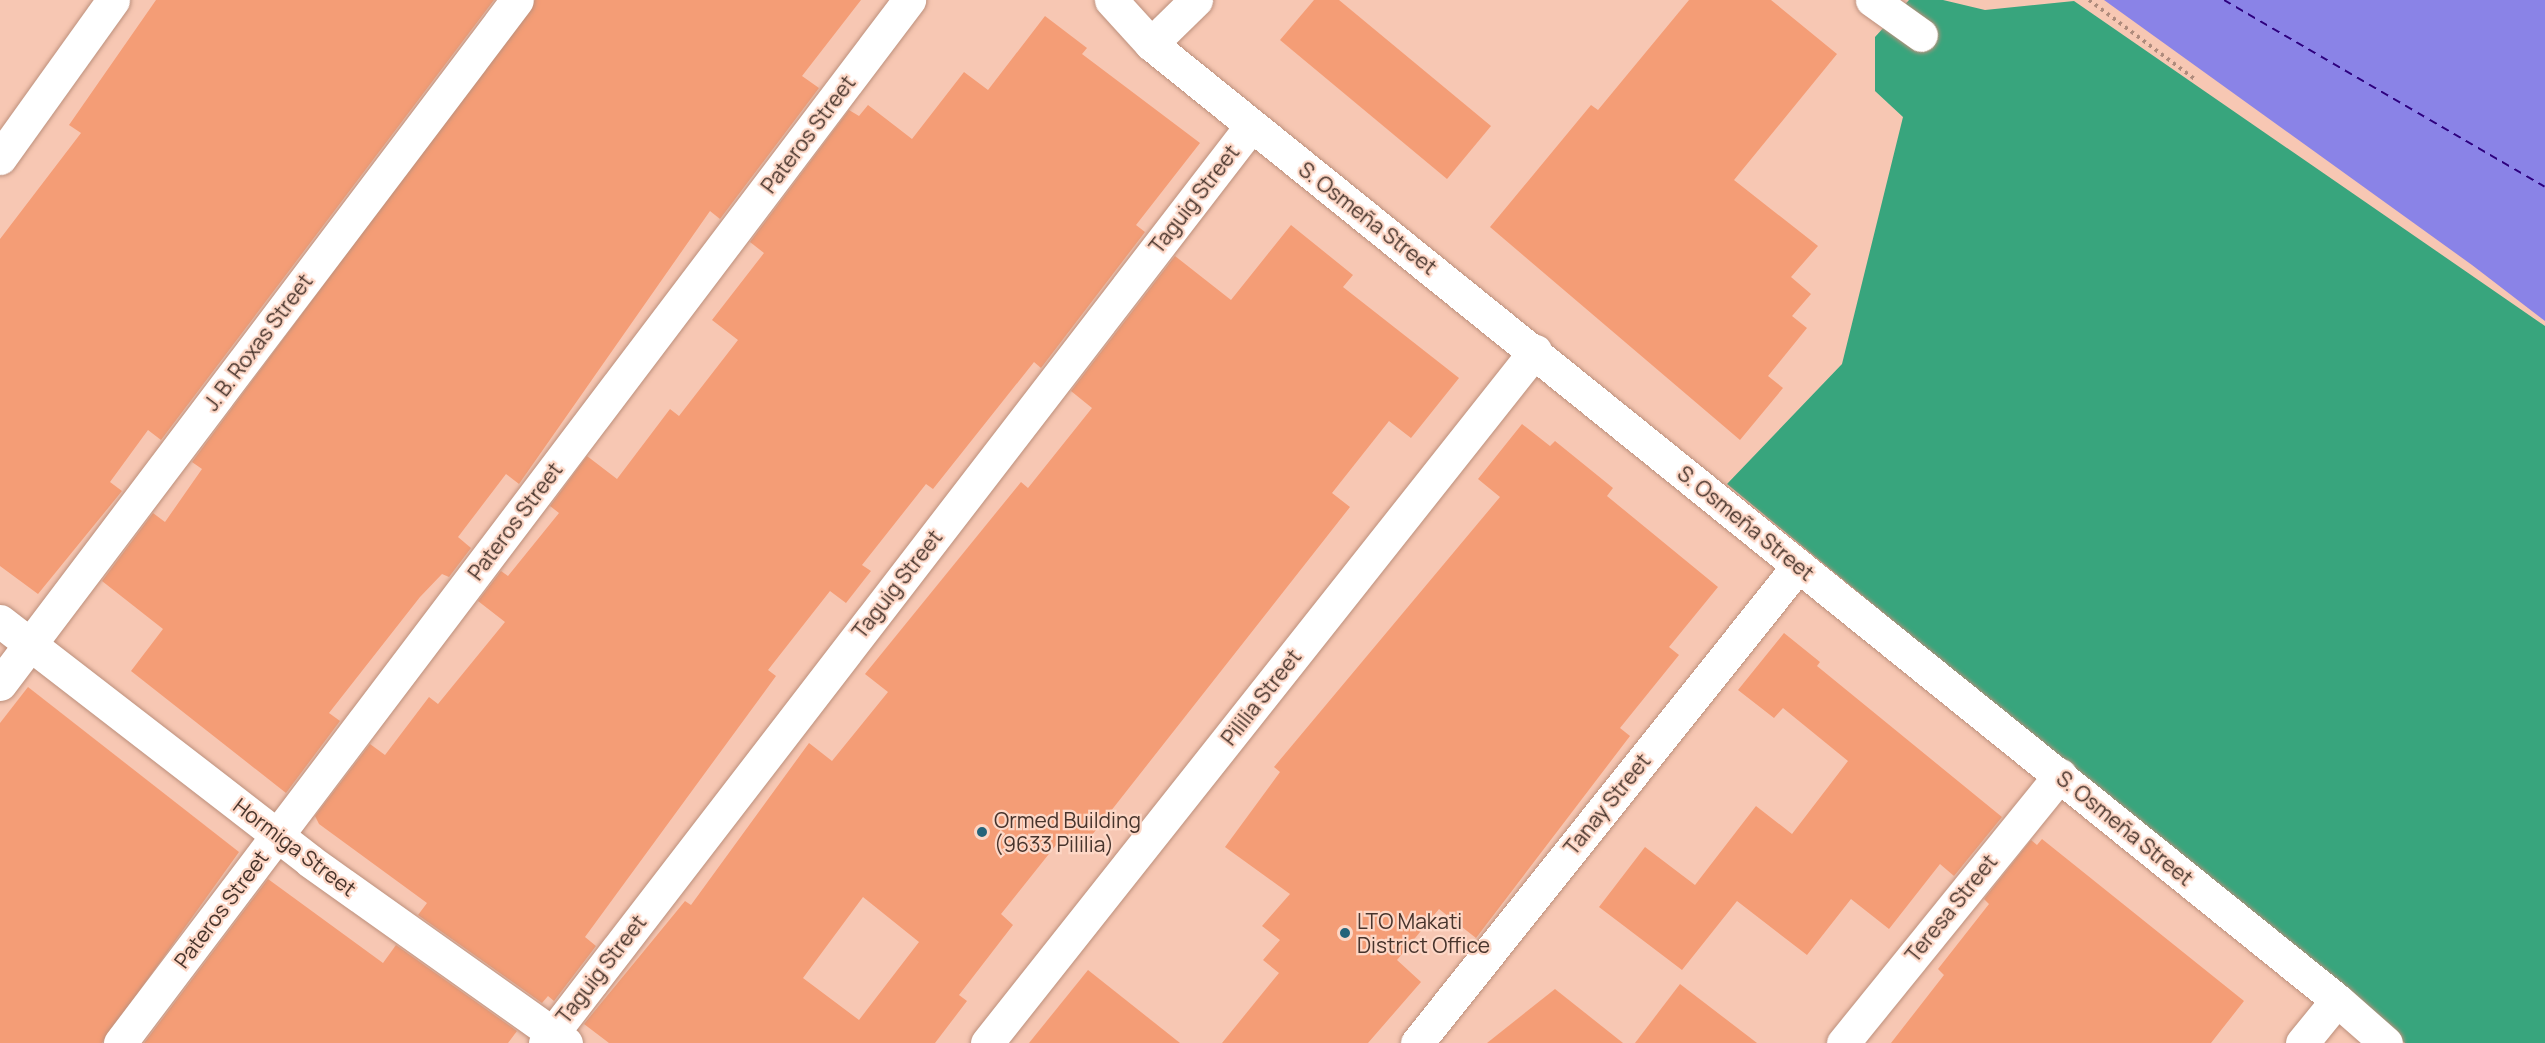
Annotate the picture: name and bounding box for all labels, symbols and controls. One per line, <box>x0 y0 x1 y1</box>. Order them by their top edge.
street label: Pateros Street <box>756 70 860 198</box>
street label: Taguig Street <box>1144 140 1244 258</box>
street label: S. Osmeña Street <box>1294 156 1442 280</box>
street label: J. B. Roxas Street <box>198 269 318 415</box>
street label: Pateros Street <box>463 457 567 585</box>
street label: S. Osmeña Street <box>1673 460 1819 586</box>
street label: Taguig Street <box>847 525 947 643</box>
street label: Pililia Street <box>1216 644 1306 750</box>
street label: Tanay Street <box>1558 748 1656 860</box>
street label: S. Osmeña Street <box>2052 765 2198 891</box>
street label: Hormiga Street <box>229 793 361 901</box>
place label: Ormed Building (9633 Pililia) <box>994 807 1141 857</box>
marker: Ormed Building (9633 Pililia) <box>975 825 989 839</box>
street label: Pateros Street <box>169 845 273 973</box>
street label: Teresa Street <box>1900 849 2002 967</box>
place label: LTO Makati District Office <box>1357 908 1490 958</box>
street label: Taguig Street <box>551 910 651 1028</box>
marker: LTO Makati District Office <box>1338 926 1352 940</box>

